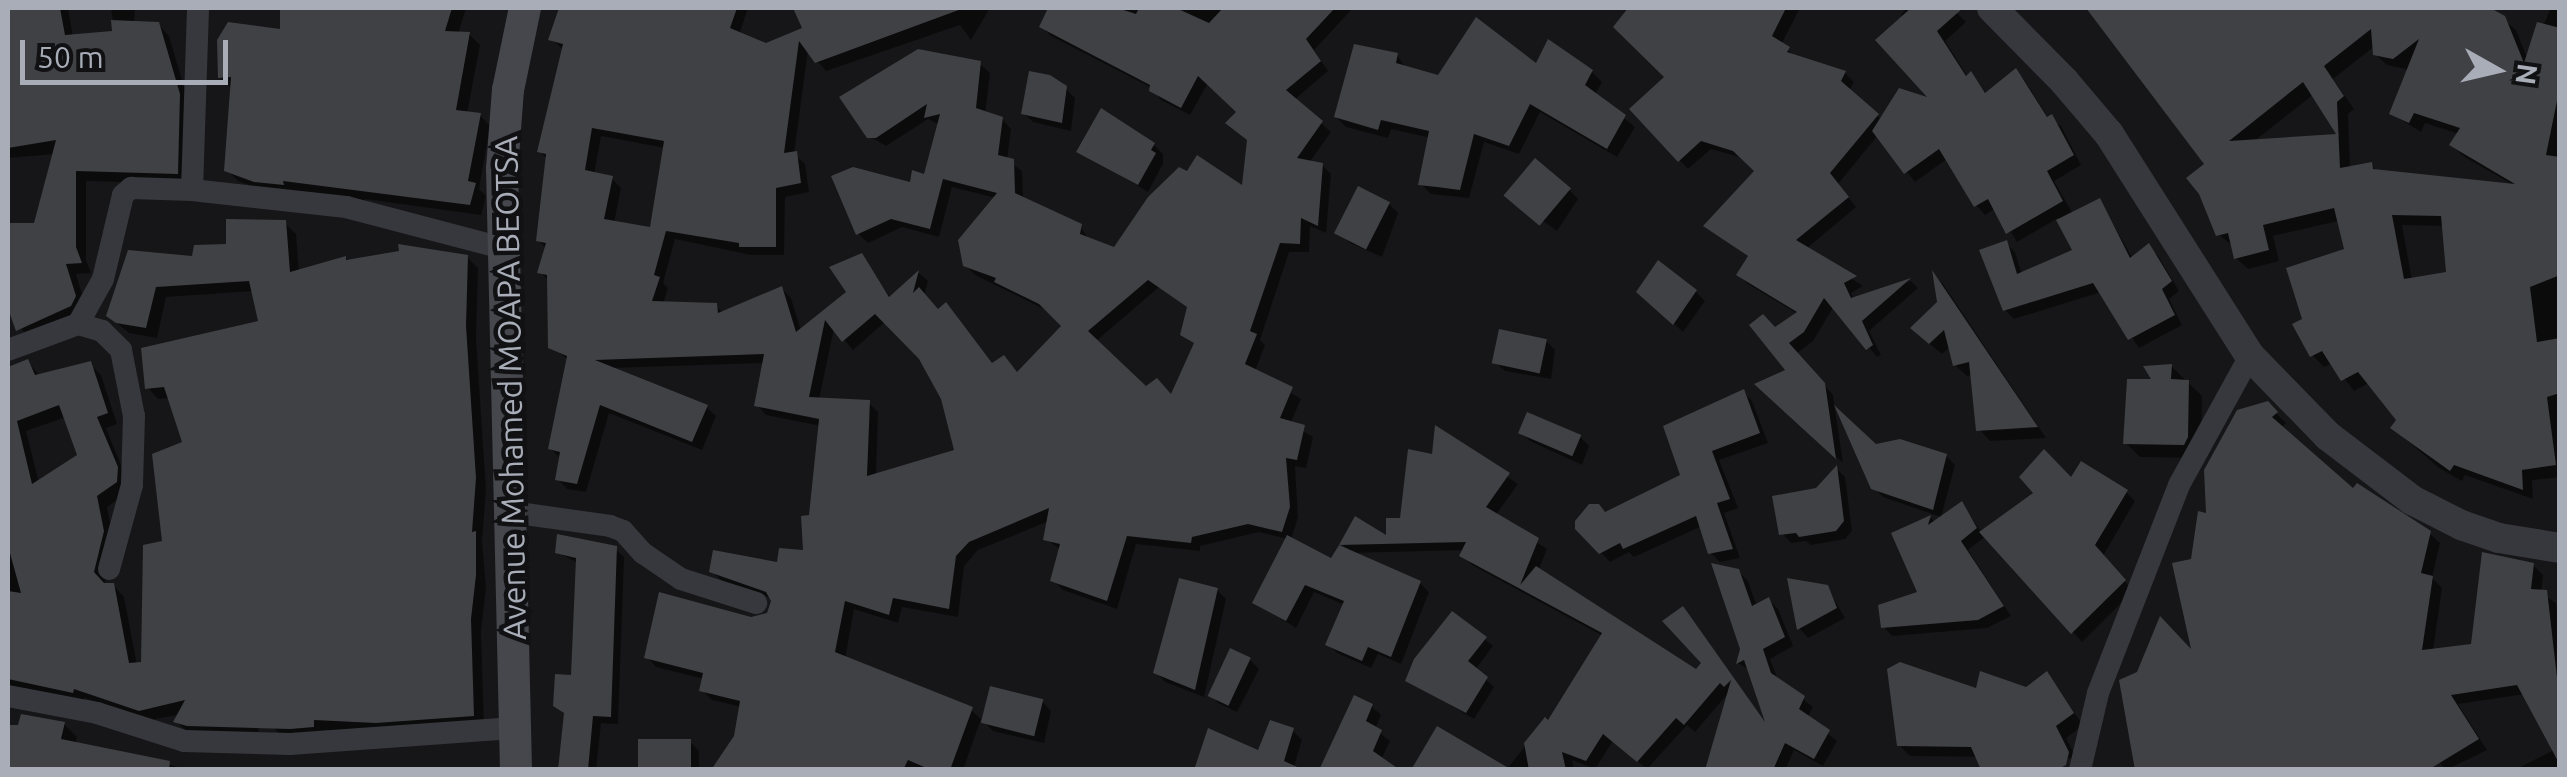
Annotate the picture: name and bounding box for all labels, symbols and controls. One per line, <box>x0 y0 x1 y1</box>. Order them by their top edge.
scale bar <box>25 20 232 82</box>
north arrow <box>2447 20 2547 120</box>
text: 50 m <box>37 40 104 74</box>
text: N <box>2510 62 2544 87</box>
street label: Avenue Mohamed MOAPA BEOTSA <box>486 136 534 640</box>

